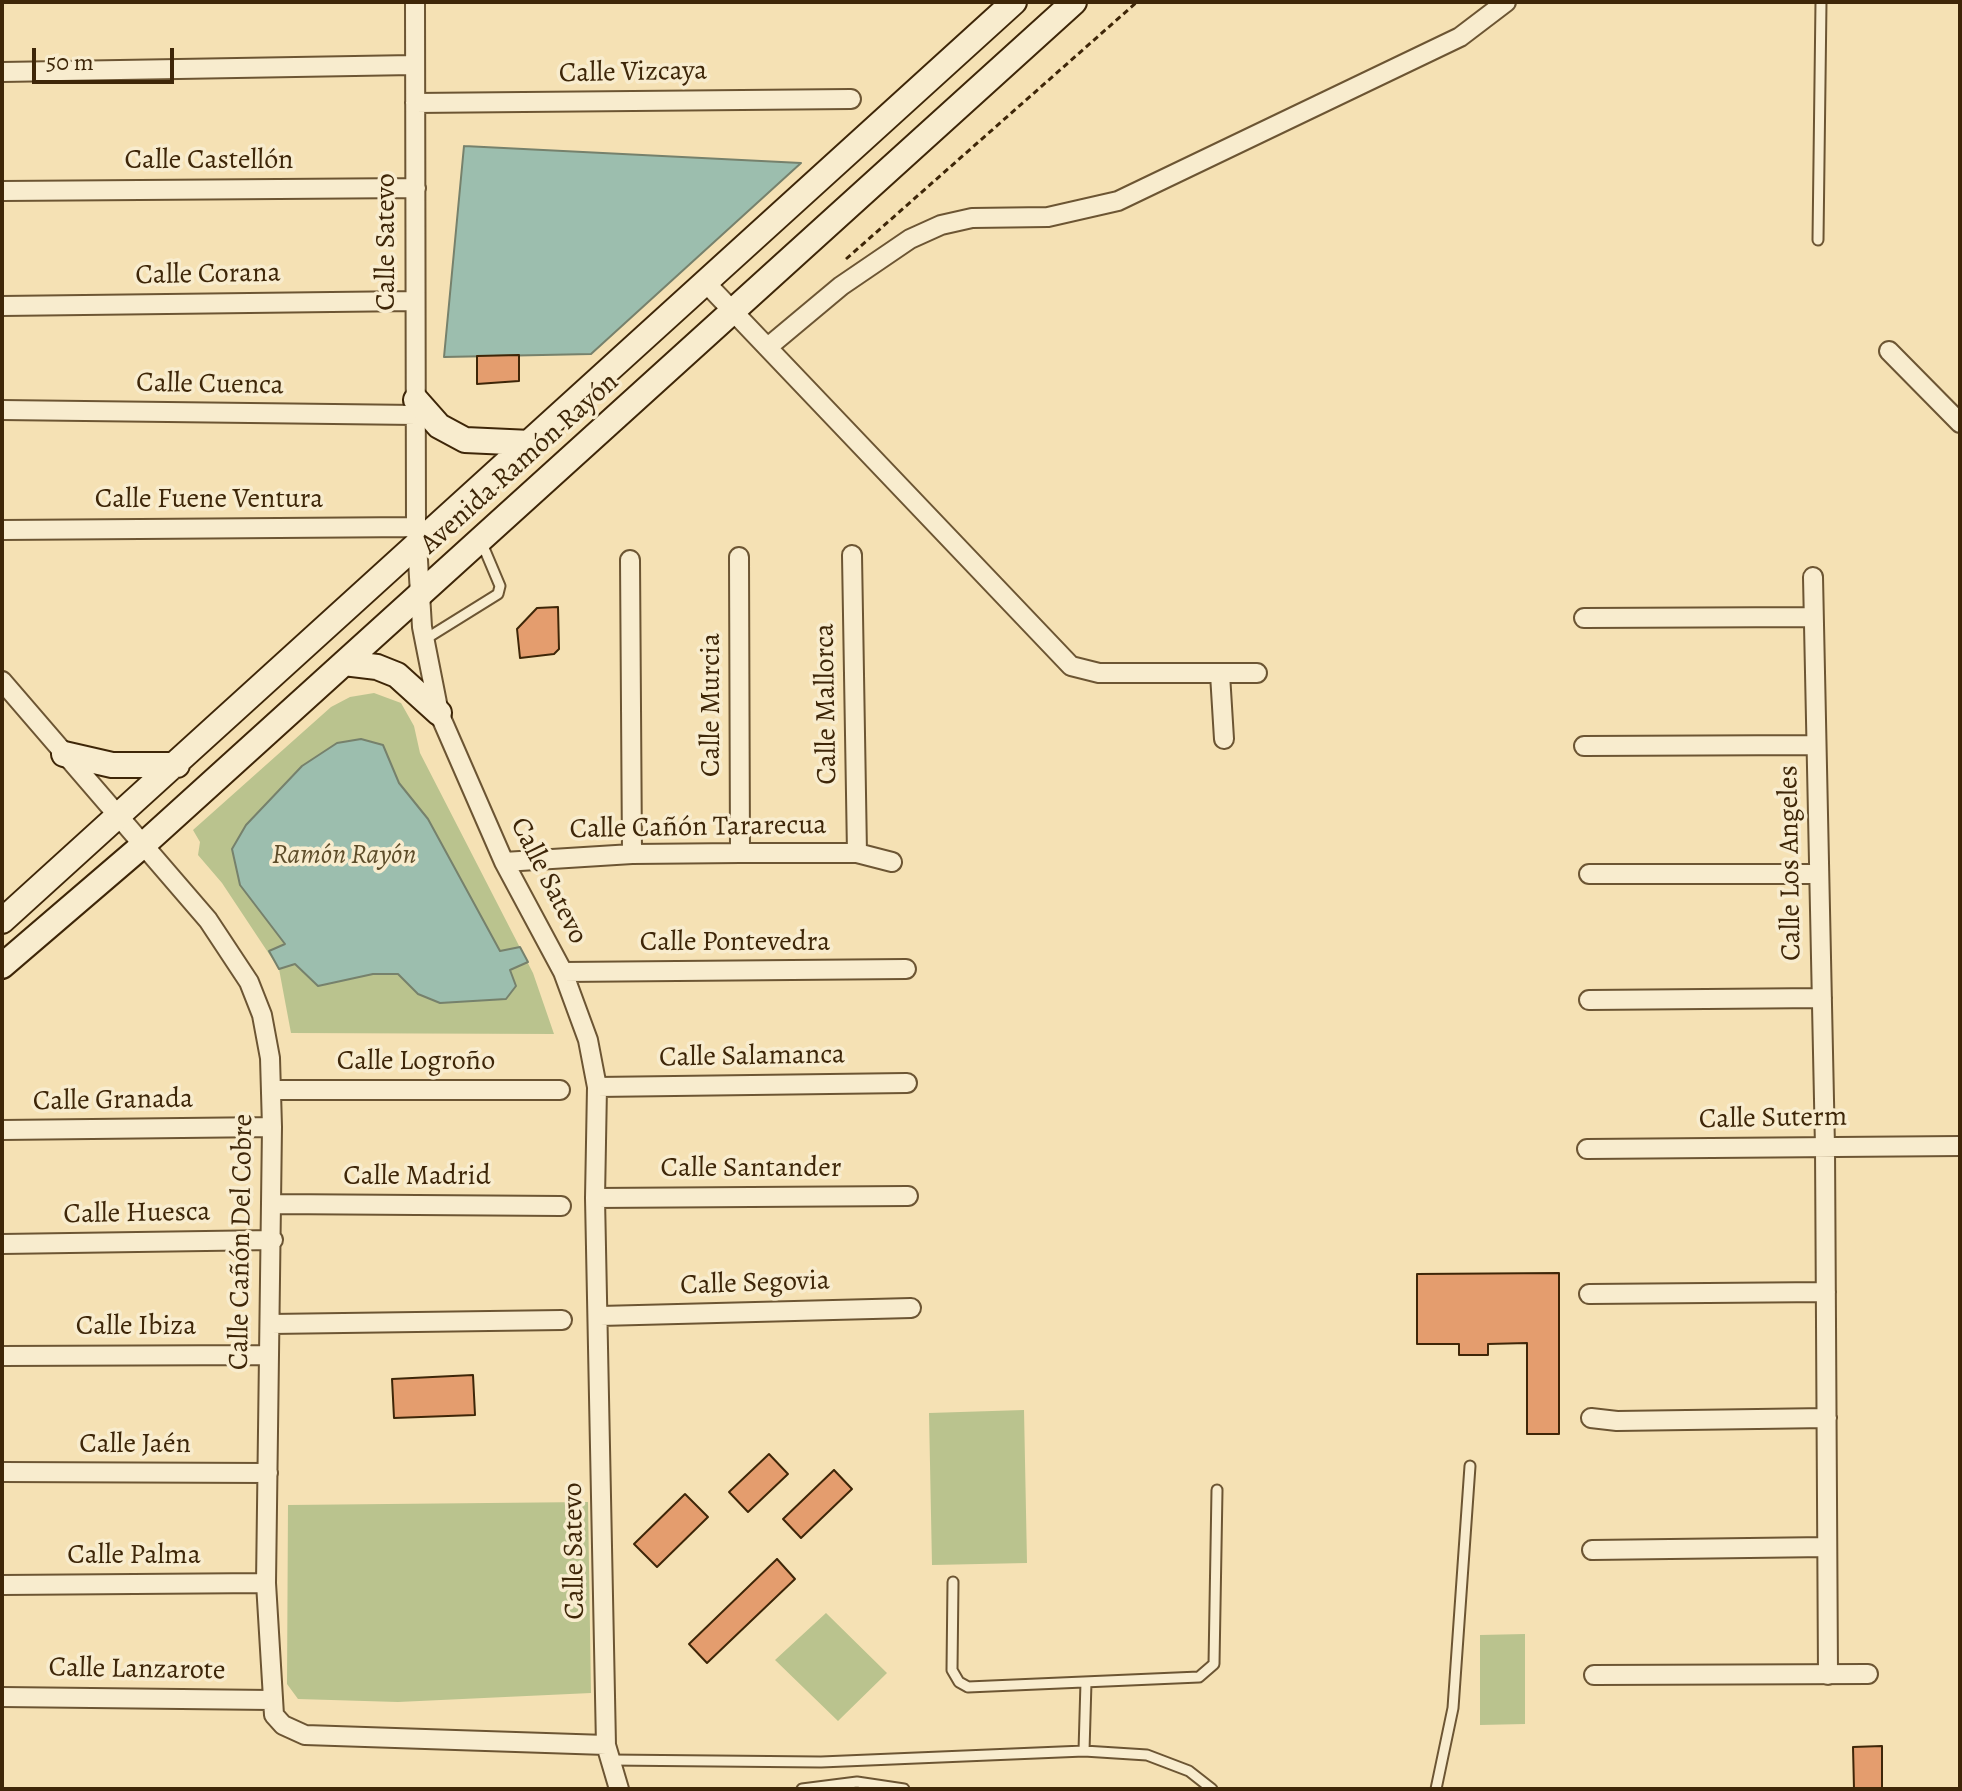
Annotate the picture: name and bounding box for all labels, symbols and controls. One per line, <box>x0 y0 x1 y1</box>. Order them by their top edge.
scale bar <box>36 32 178 82</box>
text: 50 m <box>46 46 94 78</box>
street label: Calle Vizcaya <box>559 55 707 91</box>
street label: Calle Castellón <box>125 144 293 178</box>
street label: Calle Satevo <box>370 173 404 311</box>
street label: Calle Corana <box>135 257 281 293</box>
street label: Avenida Ramón Rayón <box>414 366 626 562</box>
street label: Calle Cuenca <box>136 367 284 403</box>
street label: Calle Fuene Ventura <box>95 483 323 517</box>
street label: Calle Mallorca <box>809 623 845 785</box>
street label: Calle Murcia <box>695 633 729 777</box>
street label: Calle Los Angeles <box>1772 765 1810 961</box>
street label: Calle Cañón Tararecua <box>569 809 827 847</box>
street label: Calle Satevo <box>502 812 594 950</box>
park label: Ramón Rayón <box>272 839 416 873</box>
street label: Calle Pontevedra <box>640 926 830 960</box>
street label: Calle Salamanca <box>659 1039 845 1075</box>
street label: Calle Logroño <box>337 1045 495 1079</box>
street label: Calle Granada <box>33 1083 193 1119</box>
street label: Calle Suterm <box>1699 1101 1847 1137</box>
street label: Calle Cañón Del Cobre <box>223 1114 261 1370</box>
street label: Calle Santander <box>661 1152 841 1186</box>
street label: Calle Madrid <box>343 1160 491 1194</box>
street label: Calle Huesca <box>63 1196 211 1232</box>
street label: Calle Segovia <box>680 1265 830 1303</box>
street label: Calle Ibiza <box>76 1310 196 1344</box>
street label: Calle Jaén <box>79 1428 191 1462</box>
street label: Calle Satevo <box>557 1482 593 1620</box>
street label: Calle Palma <box>67 1539 201 1573</box>
street label: Calle Lanzarote <box>48 1652 226 1688</box>

